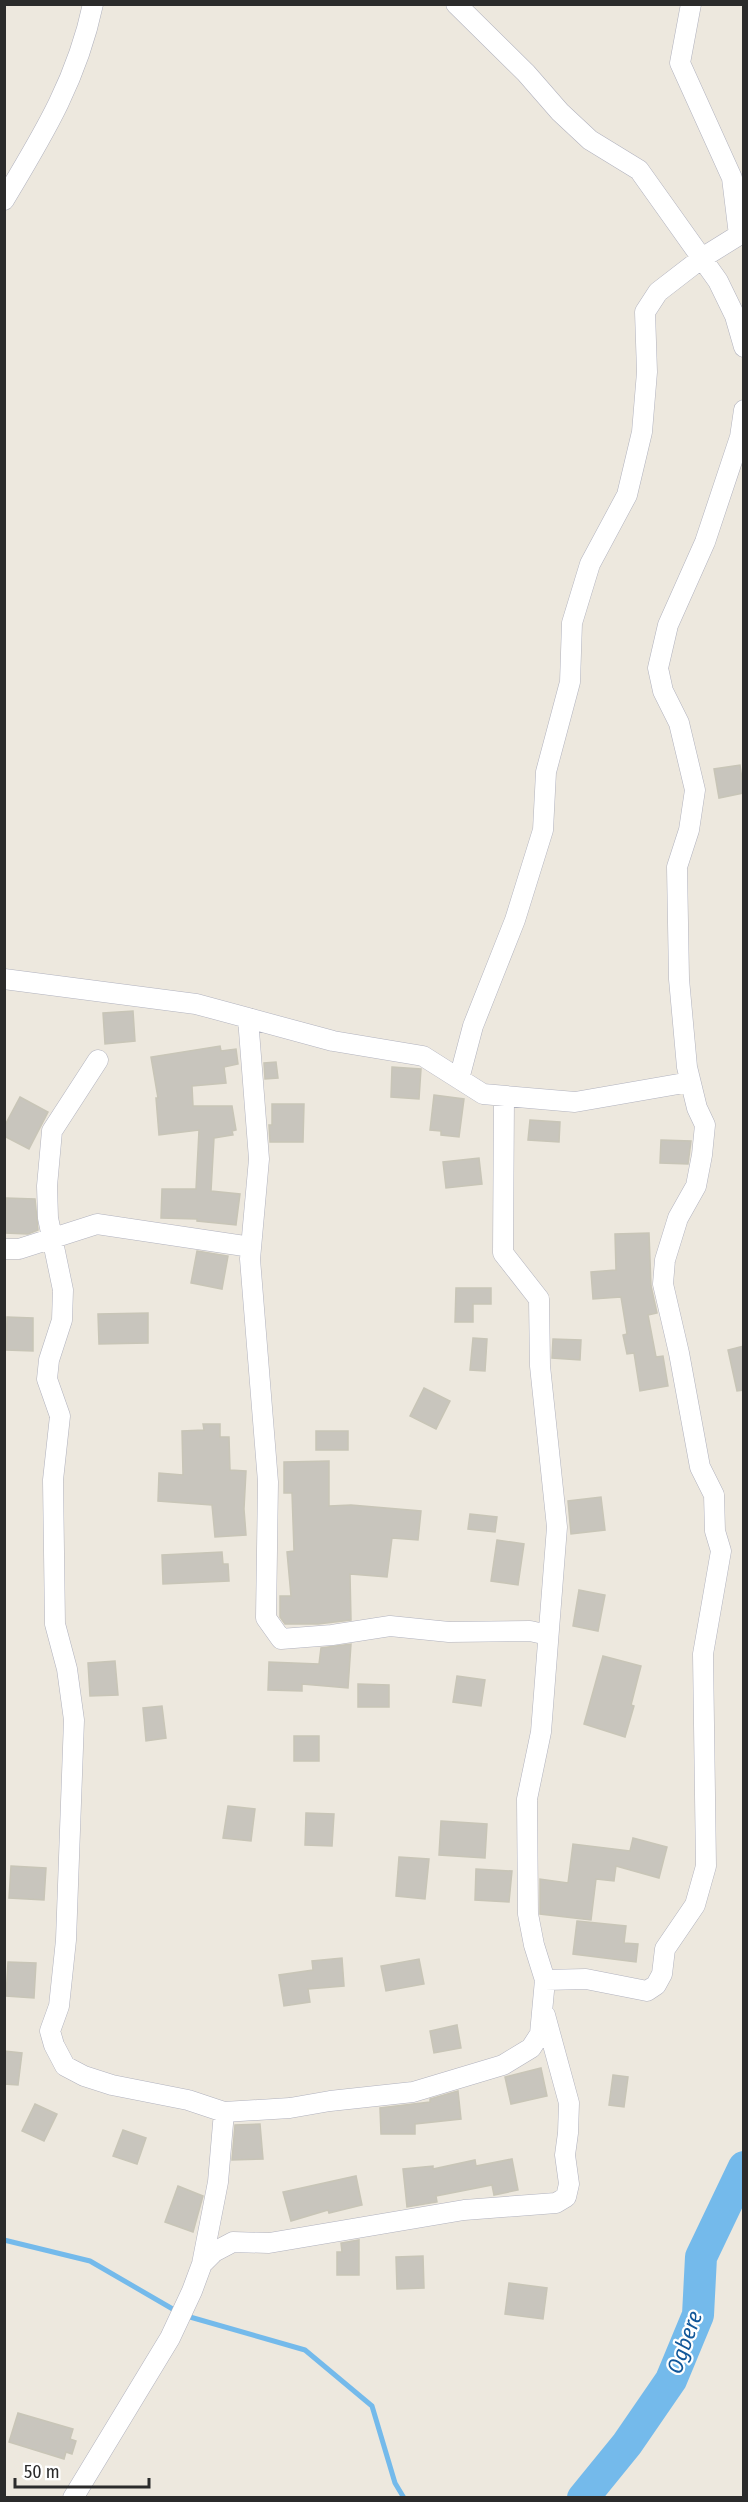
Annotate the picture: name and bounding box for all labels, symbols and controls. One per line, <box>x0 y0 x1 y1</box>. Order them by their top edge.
water label: Ogbere <box>661 2307 708 2377</box>
scale bar <box>15 2451 148 2489</box>
text: 50 m <box>24 2461 60 2483</box>

